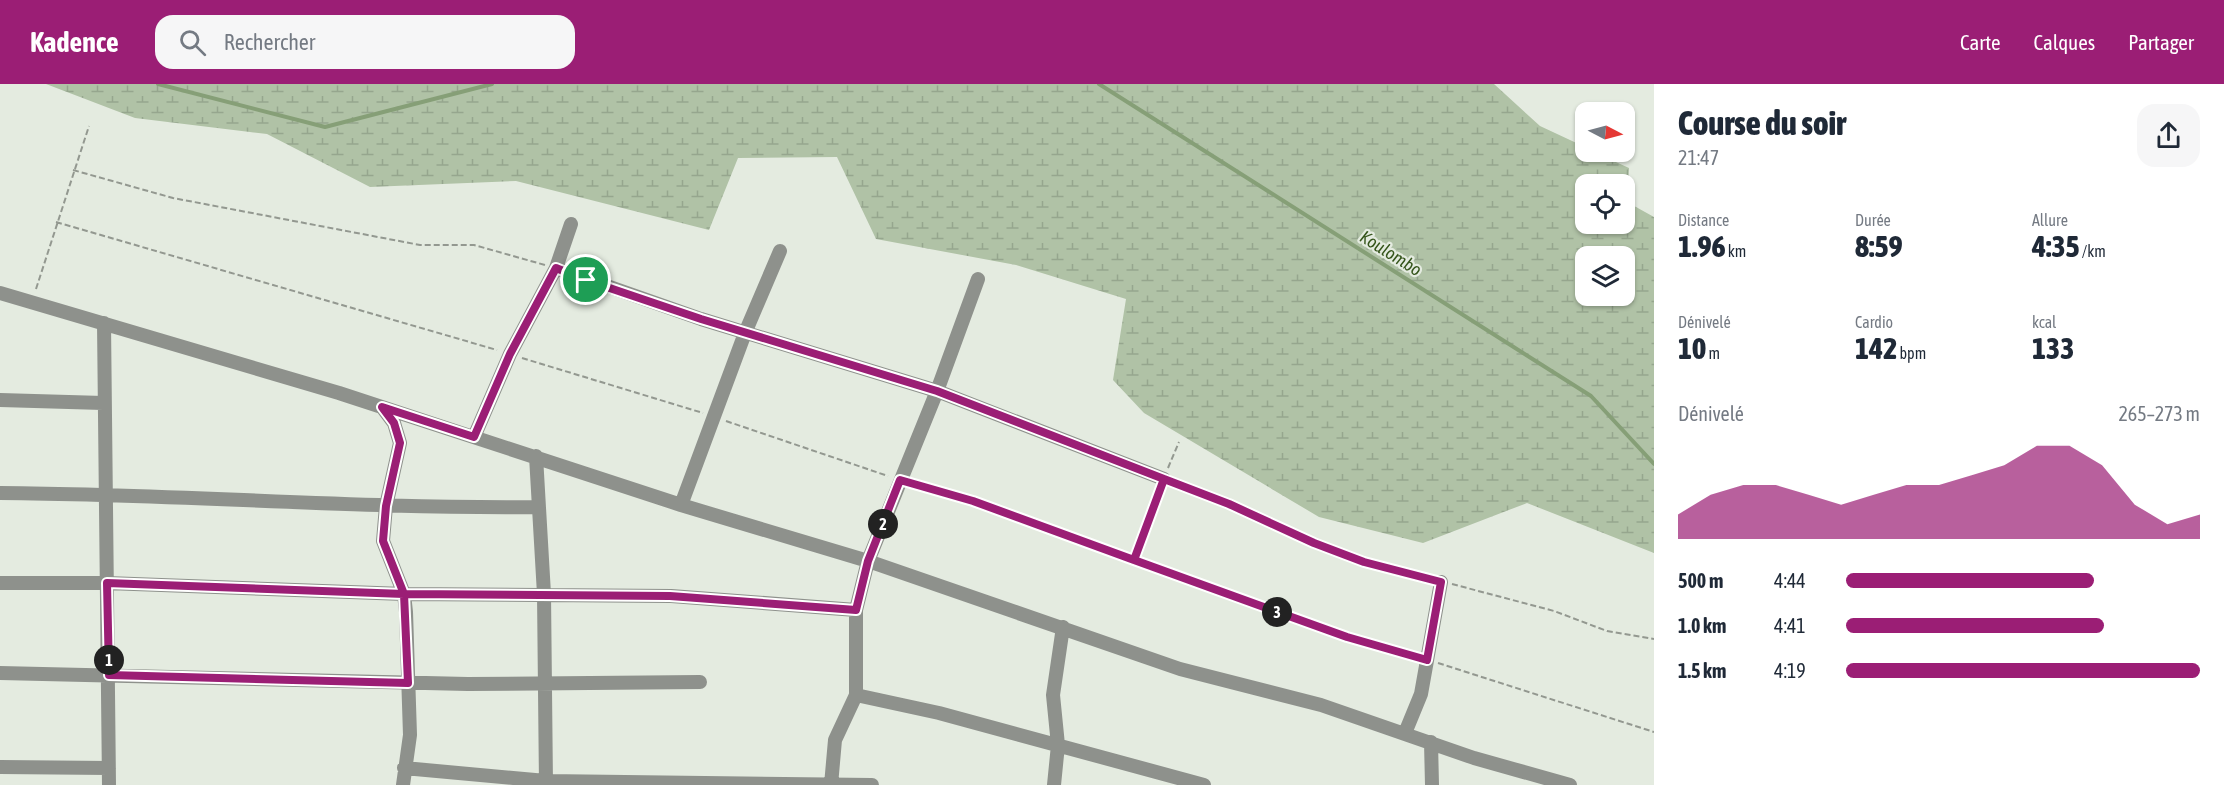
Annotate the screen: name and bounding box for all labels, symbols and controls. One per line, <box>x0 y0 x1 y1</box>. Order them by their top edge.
search box <box>155 15 575 69</box>
text: Kadence <box>30 26 119 58</box>
icon: search <box>176 26 209 59</box>
text: Rechercher <box>224 29 315 55</box>
text: Carte <box>1960 30 2001 54</box>
text: Calques <box>2034 30 2095 54</box>
text: Partager <box>2128 30 2194 54</box>
north arrow <box>1575 102 1635 162</box>
map controls <box>1575 102 1635 306</box>
text: Course du soir <box>1678 104 1846 142</box>
button: share <box>2137 104 2200 167</box>
text: 21:47 <box>1678 146 1719 169</box>
button: locate <box>1575 174 1635 234</box>
text: Distance <box>1678 211 1729 229</box>
text: Durée <box>1855 211 1891 229</box>
text: Allure <box>2032 211 2068 229</box>
water label: Koulombo <box>1356 226 1426 280</box>
text: 1.96 <box>1678 229 1726 263</box>
text: 8:59 <box>1855 229 1903 263</box>
text: 4:35 <box>2032 229 2080 263</box>
text: km <box>1726 242 1746 260</box>
text: /km <box>2080 242 2106 260</box>
button: layers <box>1575 246 1635 306</box>
pin <box>560 254 611 305</box>
icon: arrive <box>569 263 602 296</box>
text: Dénivelé <box>1678 313 1731 331</box>
text: Cardio <box>1855 313 1893 331</box>
text: kcal <box>2032 313 2056 331</box>
text: 10 <box>1678 331 1706 365</box>
text: 142 <box>1855 331 1897 365</box>
text: 133 <box>2032 331 2074 365</box>
text: m <box>1706 344 1720 362</box>
text: bpm <box>1897 344 1926 362</box>
text: Dénivelé <box>1678 402 1744 425</box>
text: 265–273 m <box>2118 402 2200 425</box>
pin: 2 <box>868 509 898 539</box>
text: 2 <box>879 515 887 533</box>
text: 500 m <box>1678 569 1723 592</box>
text: 4:44 <box>1774 569 1806 592</box>
pin: 3 <box>1262 597 1292 627</box>
text: 3 <box>1273 603 1281 621</box>
text: 1.0 km <box>1678 614 1726 637</box>
text: 4:41 <box>1774 614 1806 637</box>
pin: 1 <box>94 645 124 675</box>
text: 1 <box>105 651 113 669</box>
text: 1.5 km <box>1678 659 1726 682</box>
text: 4:19 <box>1774 659 1806 682</box>

